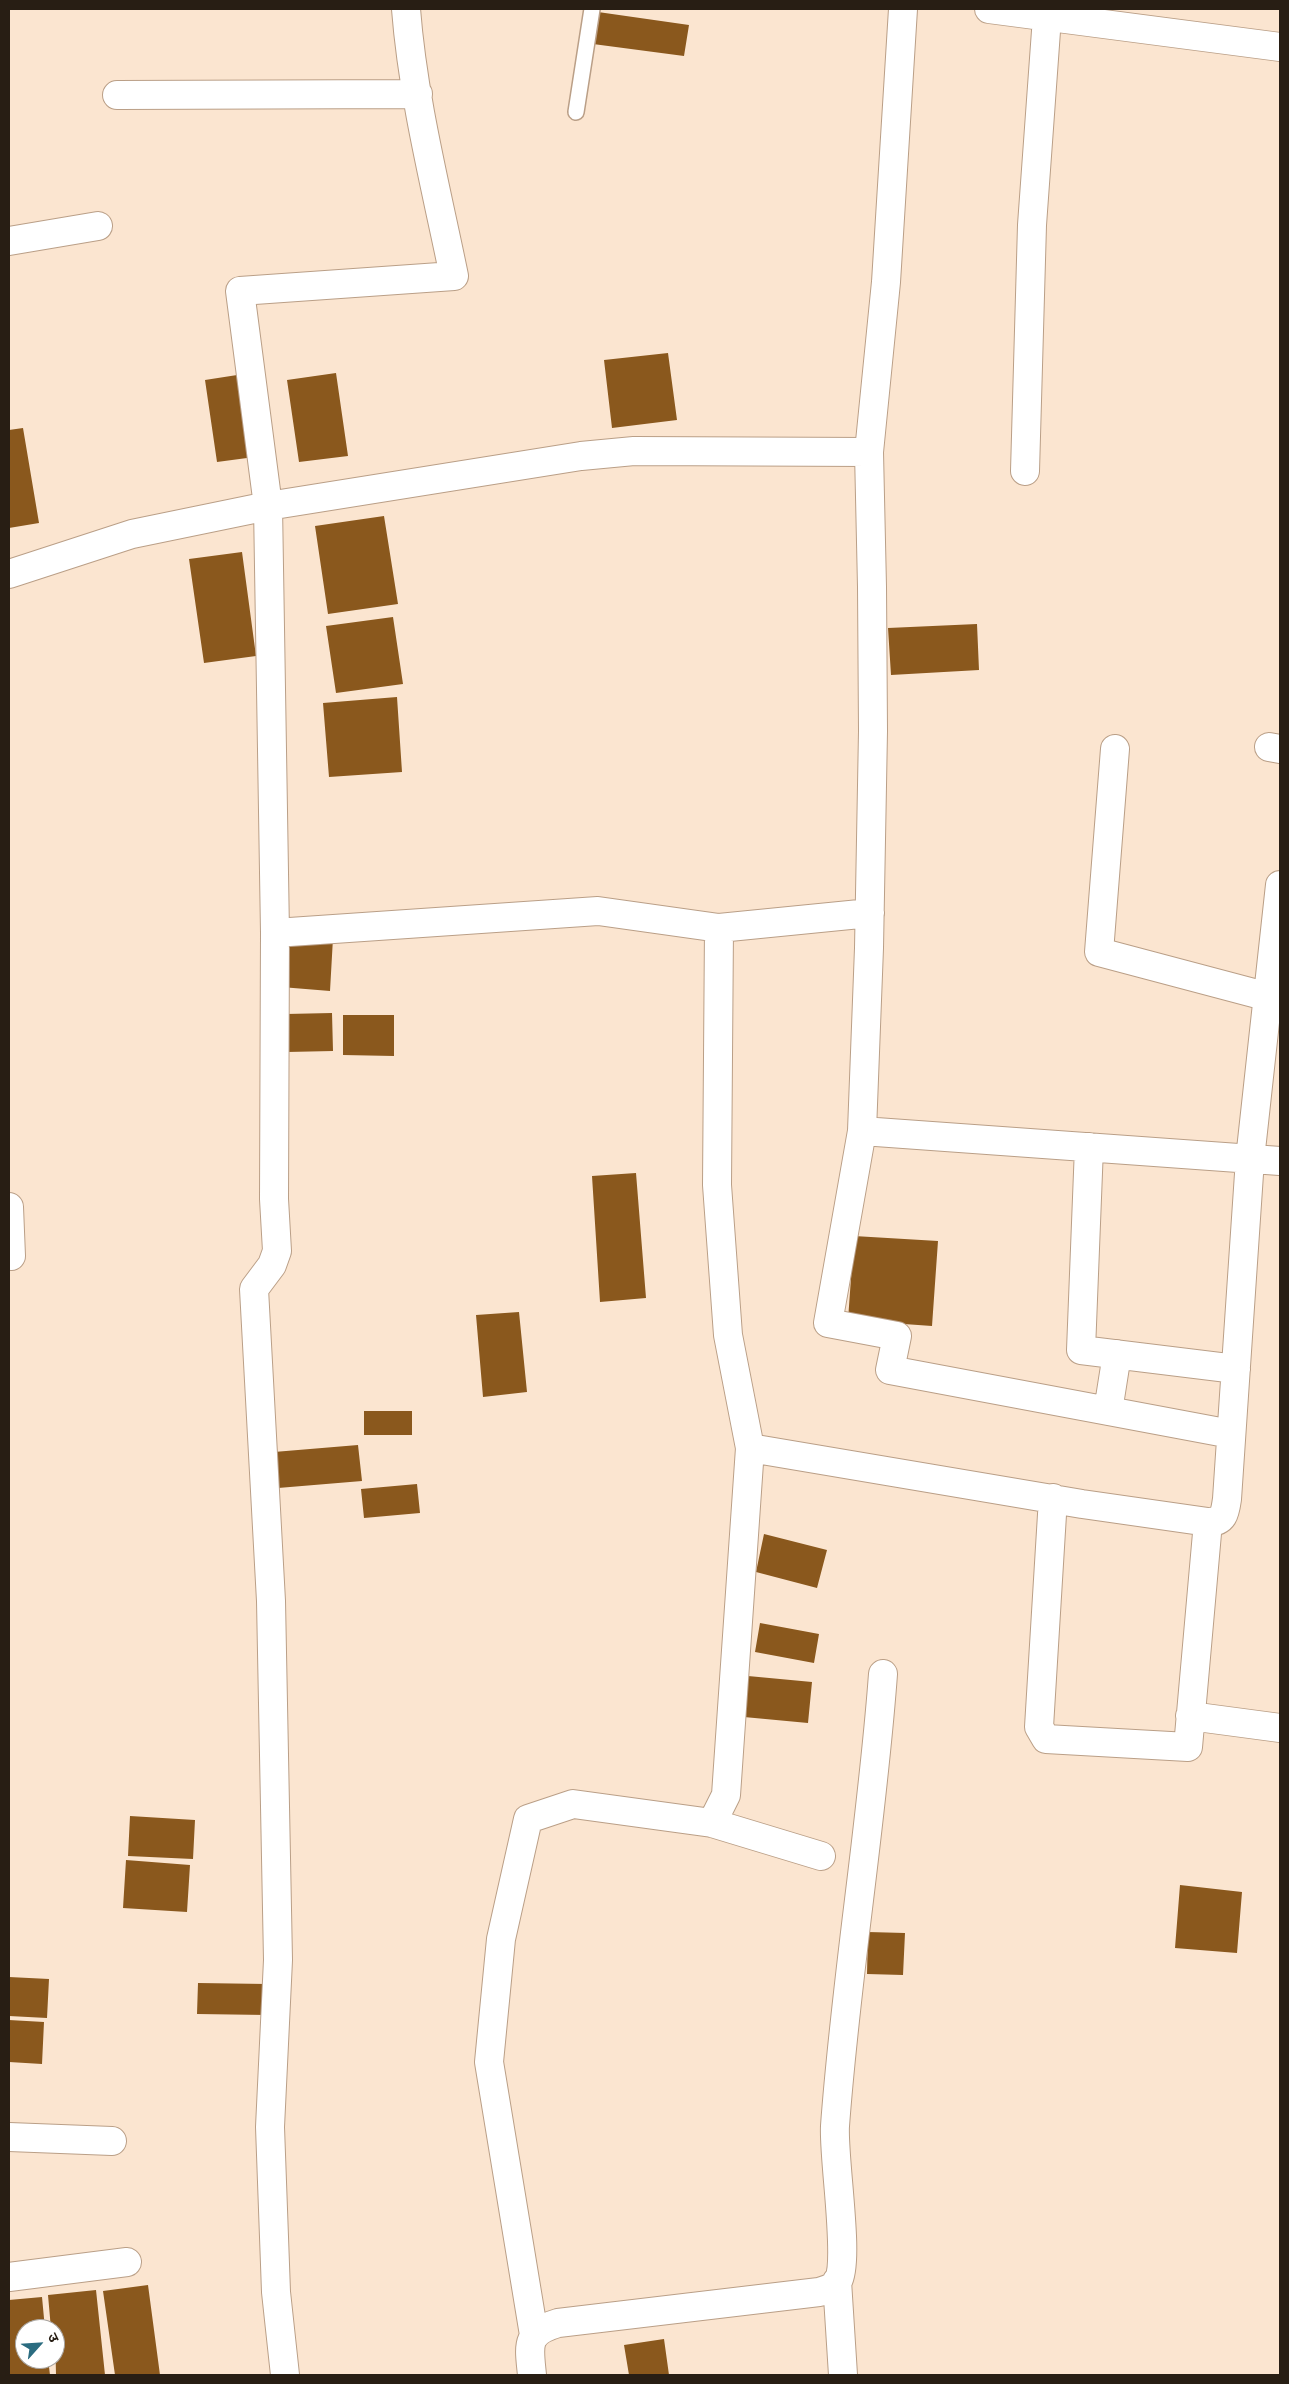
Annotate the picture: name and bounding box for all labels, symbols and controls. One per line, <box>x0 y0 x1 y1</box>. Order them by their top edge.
north arrow <box>15 2319 65 2369</box>
text: उ <box>44 2330 62 2345</box>

